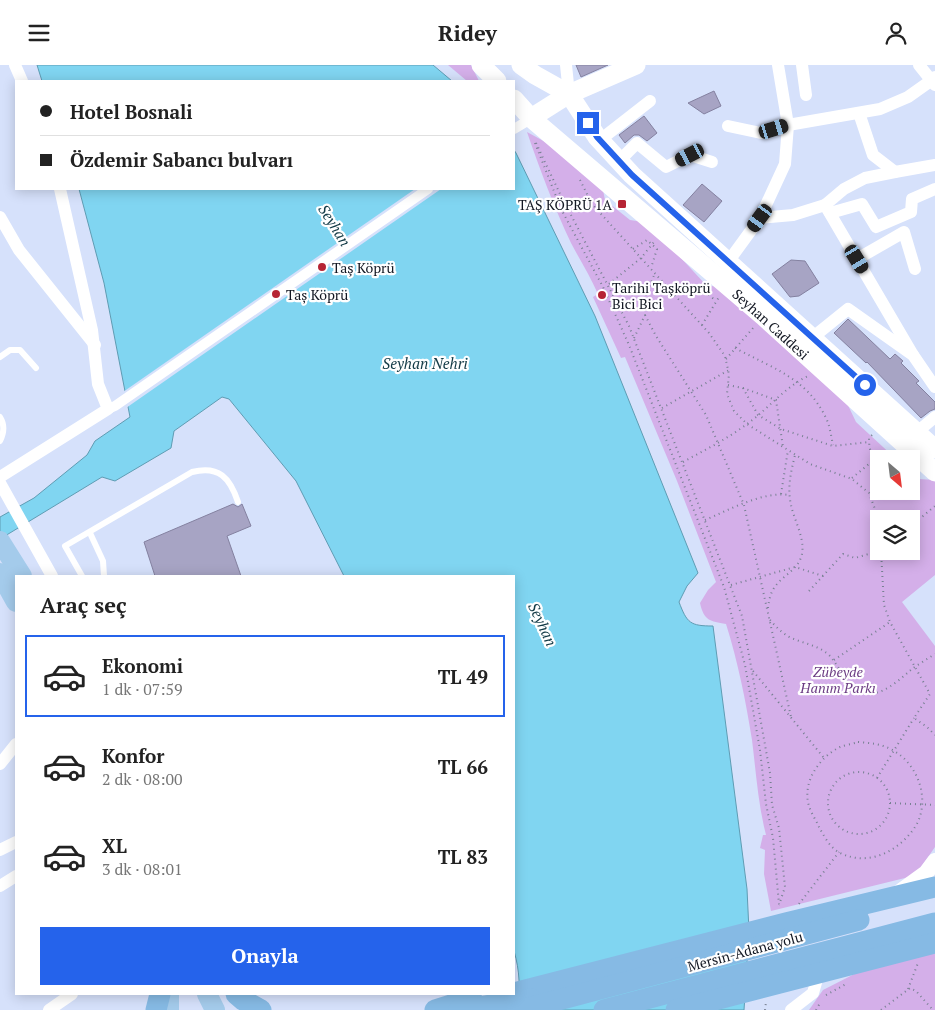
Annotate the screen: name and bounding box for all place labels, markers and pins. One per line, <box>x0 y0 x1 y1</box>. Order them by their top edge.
place label: TAŞ KÖPRÜ 1A <box>518 195 612 214</box>
marker: TAŞ KÖPRÜ 1A <box>616 198 628 210</box>
place label: Taş Köprü <box>332 258 395 277</box>
marker: Taş Köprü <box>316 261 328 273</box>
place label: Tarihi Taşköprü Bici Bici <box>612 278 711 313</box>
place label: Taș Köprü <box>286 285 348 304</box>
marker: Taș Köprü <box>270 288 282 300</box>
marker: Tarihi Taşköprü Bici Bici <box>596 289 608 301</box>

